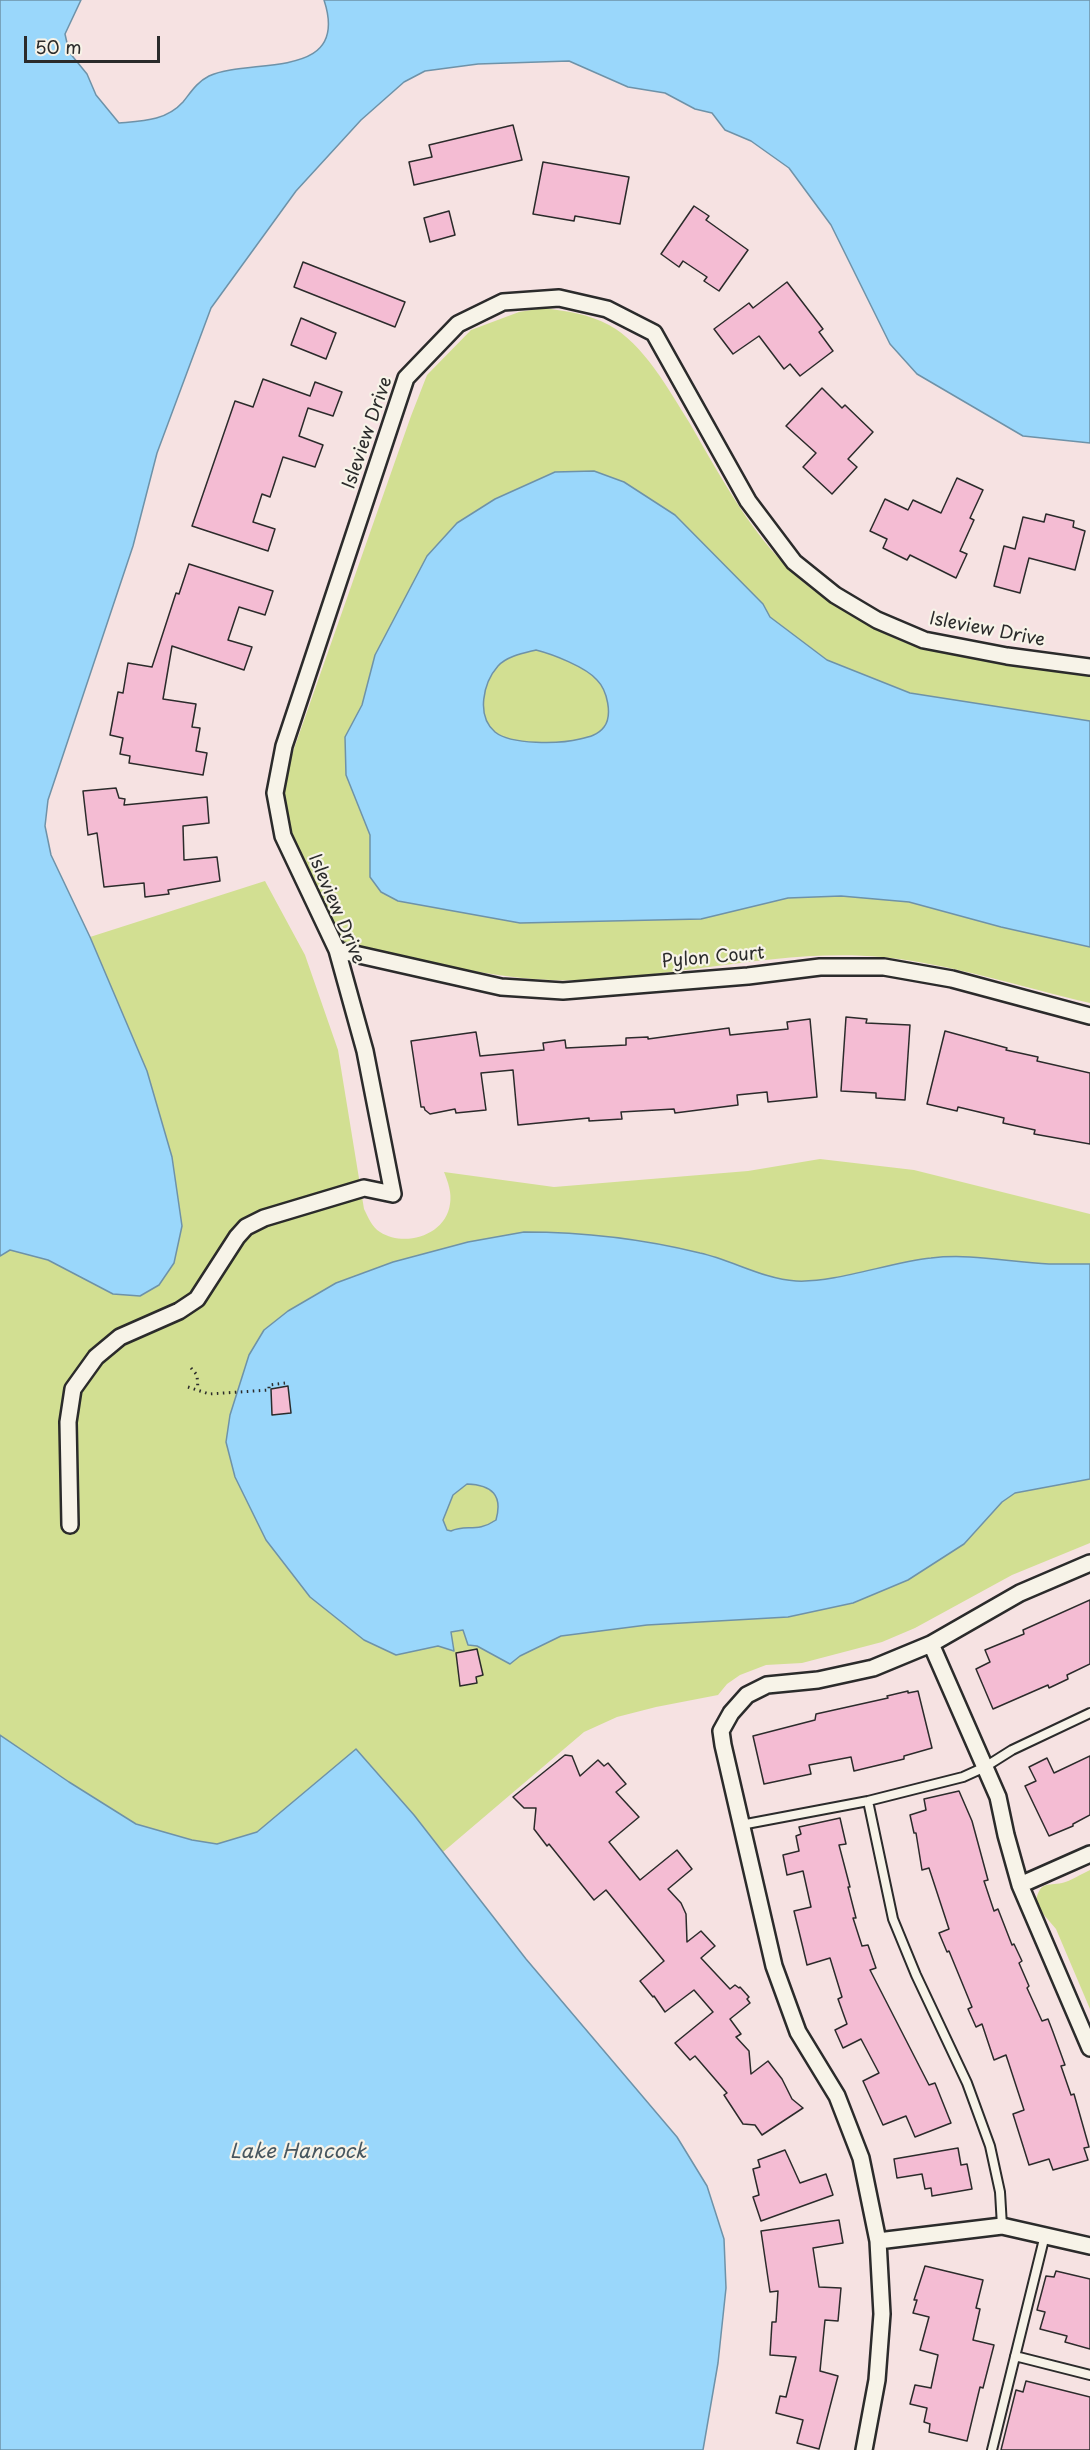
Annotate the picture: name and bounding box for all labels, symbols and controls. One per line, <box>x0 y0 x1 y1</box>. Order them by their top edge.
scale bar <box>27 24 164 62</box>
text: 50 m <box>35 33 82 60</box>
street label: Isleview Drive <box>339 374 397 492</box>
street label: Isleview Drive <box>927 608 1047 652</box>
street label: Isleview Drive <box>303 851 369 967</box>
street label: Pylon Court <box>661 943 765 973</box>
water label: Lake Hancock <box>230 2140 366 2164</box>

